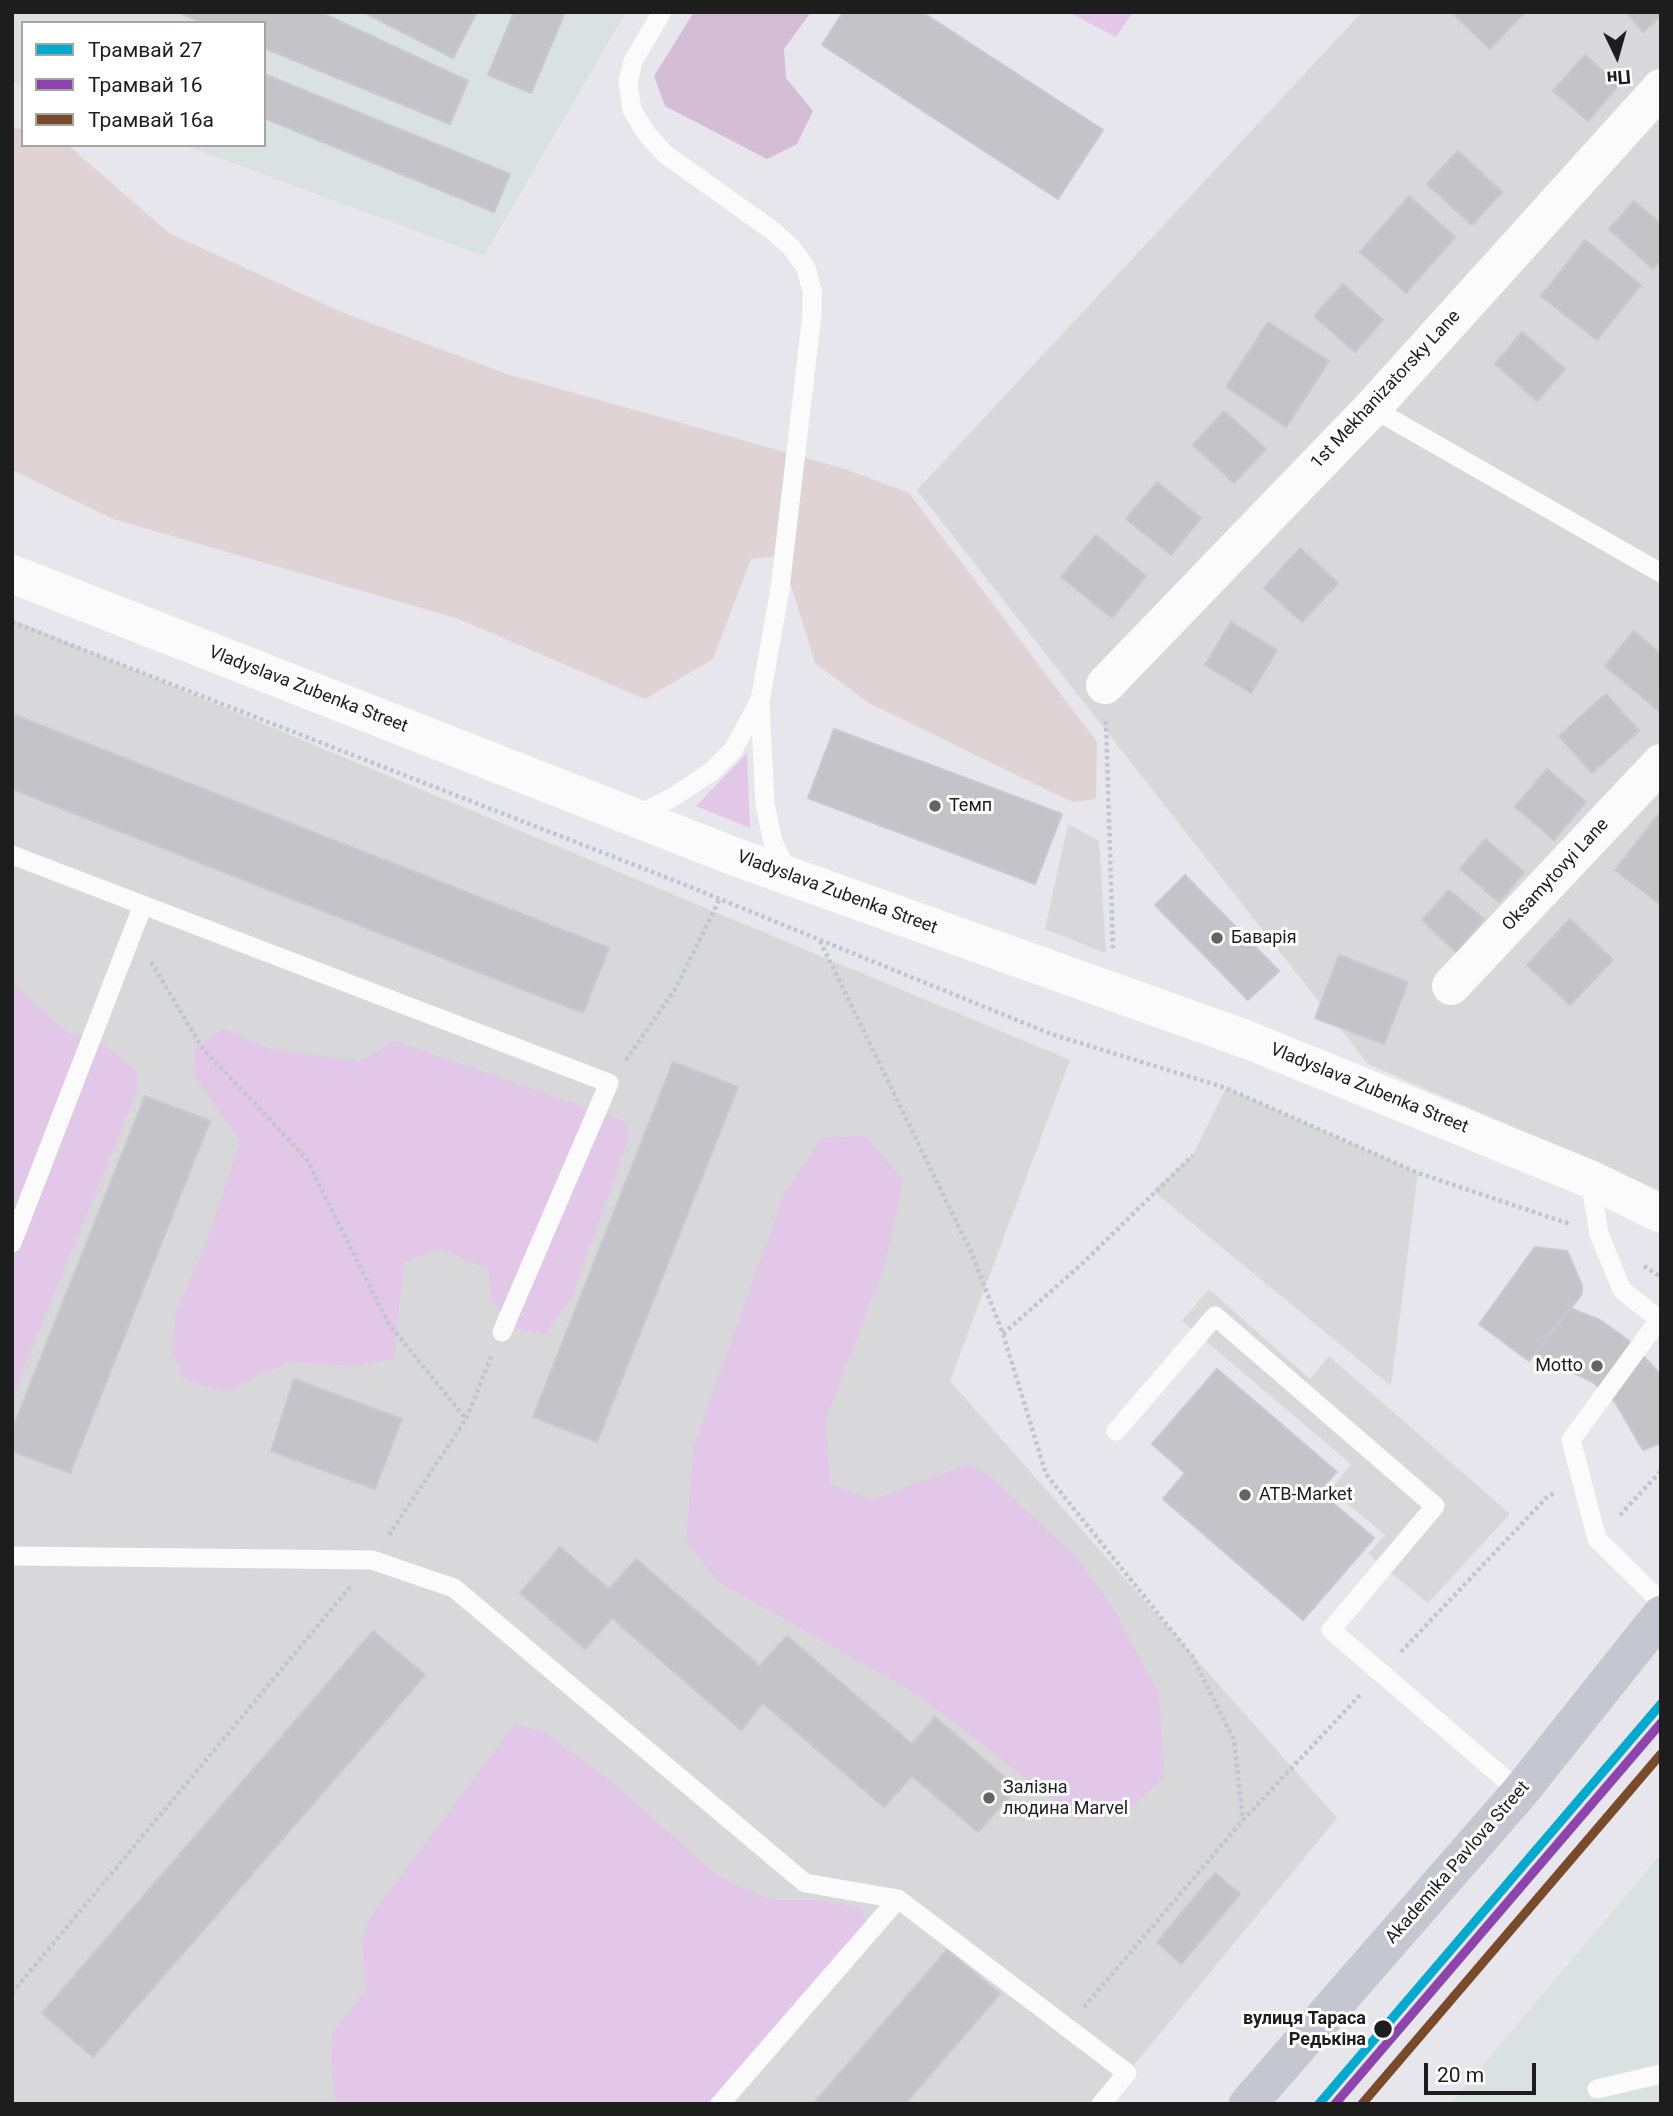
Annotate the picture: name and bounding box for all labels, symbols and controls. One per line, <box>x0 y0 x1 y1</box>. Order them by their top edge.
legend <box>21 21 266 147</box>
north arrow <box>1582 21 1652 91</box>
text: Трамвай 27 <box>88 38 203 62</box>
text: Пн <box>1606 65 1632 90</box>
text: Трамвай 16 <box>88 73 203 97</box>
text: Трамвай 16a <box>88 108 214 132</box>
street label: 1st Mekhanizatorsky Lane <box>1307 306 1465 474</box>
street label: Vladyslava Zubenka Street <box>205 642 411 738</box>
place label: Темп <box>949 795 992 817</box>
marker: Темп <box>927 798 943 814</box>
street label: Oksamytovyi Lane <box>1498 814 1614 936</box>
street label: Vladyslava Zubenka Street <box>734 847 940 939</box>
place label: Баварія <box>1231 927 1297 949</box>
marker: Баварія <box>1209 930 1225 946</box>
street label: Vladyslava Zubenka Street <box>1267 1039 1471 1139</box>
place label: Motto <box>1535 1355 1583 1377</box>
marker: Motto <box>1589 1358 1605 1374</box>
place label: ATB-Market <box>1259 1484 1353 1506</box>
marker: ATB-Market <box>1237 1487 1253 1503</box>
place label: Залізна людина Marvel <box>1003 1777 1128 1820</box>
street label: Akademika Pavlova Street <box>1381 1777 1535 1949</box>
marker: Залізна людина Marvel <box>981 1790 997 1806</box>
place label: вулиця Тараса Редькіна <box>1243 2008 1366 2050</box>
marker: вулиця Тараса Редькіна <box>1372 2018 1394 2040</box>
scale bar <box>1428 2050 1540 2094</box>
text: 20 m <box>1437 2063 1484 2087</box>

